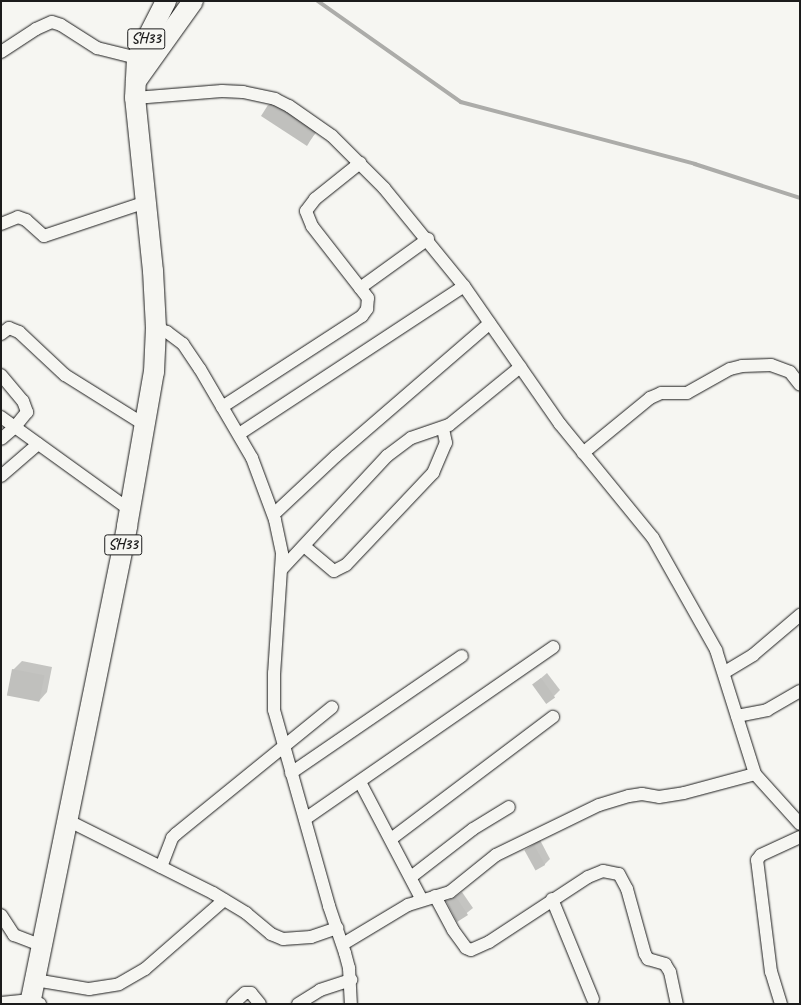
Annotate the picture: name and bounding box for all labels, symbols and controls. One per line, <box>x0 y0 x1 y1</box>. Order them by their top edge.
road number: SH33 <box>127 26 165 52</box>
road number: SH33 <box>104 532 142 558</box>

